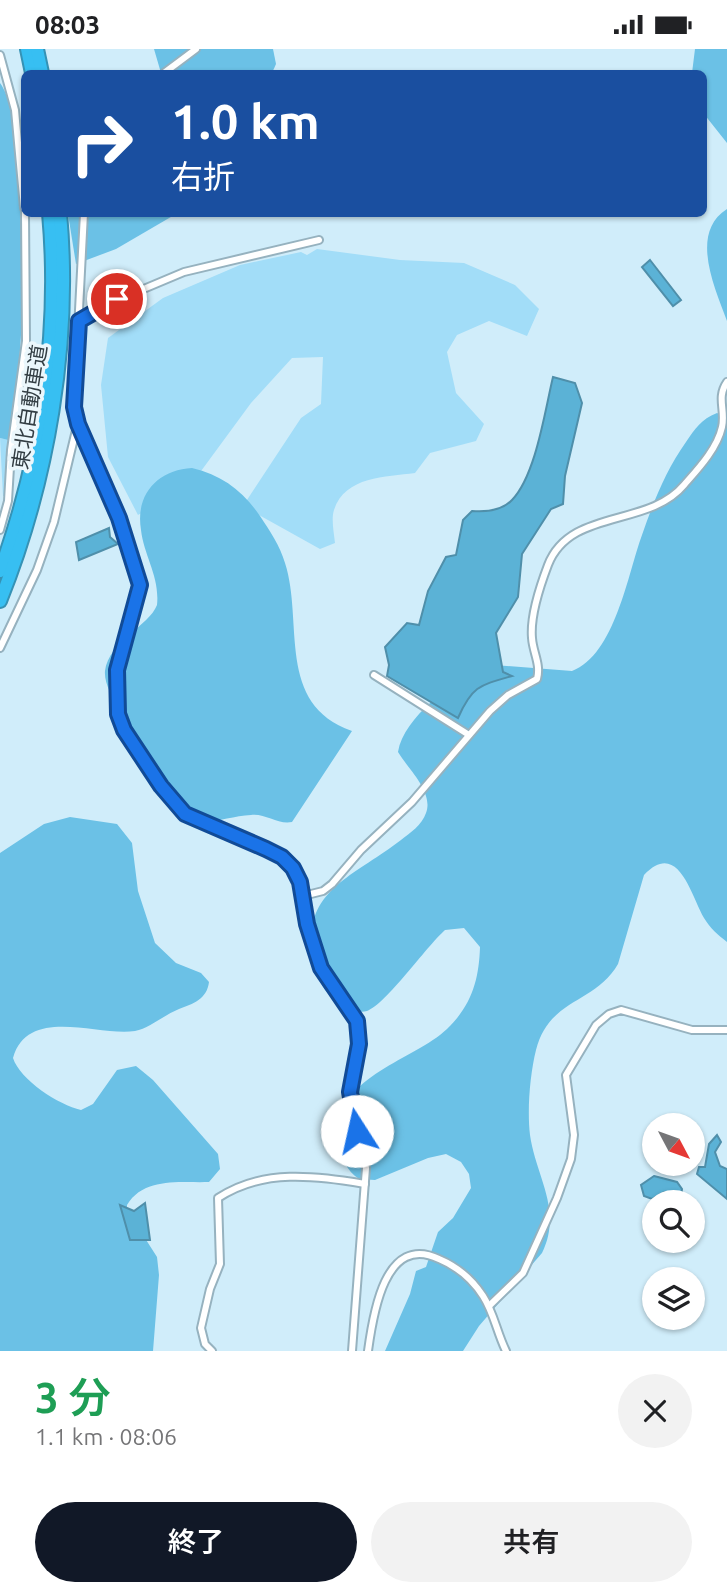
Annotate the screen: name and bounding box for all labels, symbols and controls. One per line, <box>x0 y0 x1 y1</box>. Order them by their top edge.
text: 08:03 <box>35 10 100 39</box>
text: 1.0 km <box>171 93 320 148</box>
icon: right <box>56 98 147 189</box>
text: 右折 <box>171 158 235 194</box>
pin <box>87 269 147 329</box>
icon: arrive <box>98 280 136 318</box>
street label: 東北自動車道 <box>7 343 51 471</box>
position arrow <box>320 1094 394 1168</box>
north arrow <box>642 1113 705 1176</box>
map controls <box>642 1113 705 1330</box>
button: search <box>642 1190 705 1253</box>
button: layers <box>642 1267 705 1330</box>
text: 3 分 <box>35 1374 111 1421</box>
button: close <box>618 1374 692 1448</box>
text: 1.1 km · 08:06 <box>35 1424 177 1449</box>
button: 終了 <box>35 1502 357 1582</box>
button: 共有 <box>371 1502 692 1582</box>

